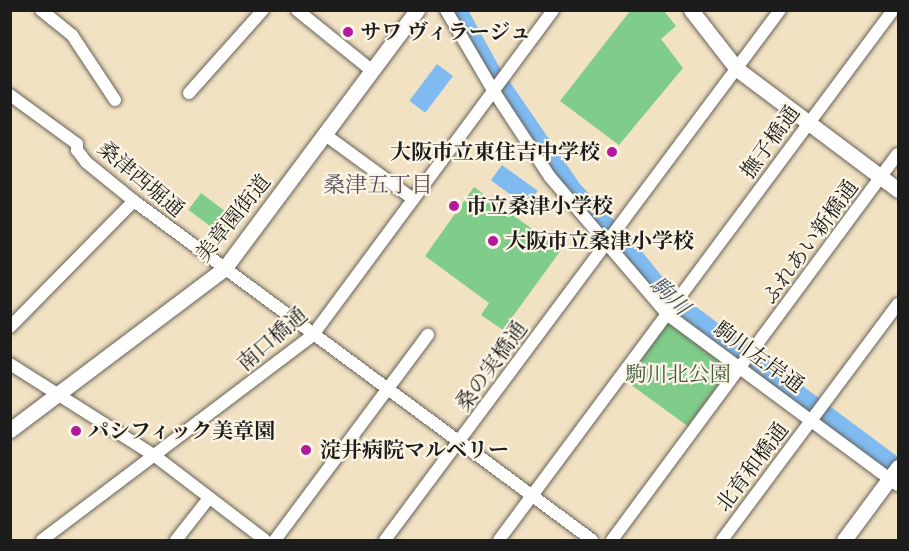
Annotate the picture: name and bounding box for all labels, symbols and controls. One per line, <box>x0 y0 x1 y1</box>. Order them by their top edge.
place label: サワ ヴィラージュ <box>360 19 533 45</box>
marker: サワ ヴィラージュ <box>341 25 355 39</box>
street label: 撫子橋通 <box>735 101 805 183</box>
street label: 桑津西堀通 <box>93 136 189 222</box>
place label: 大阪市立東住吉中学校 <box>390 139 600 165</box>
marker: 大阪市立東住吉中学校 <box>605 145 619 159</box>
street label: 美章園街道 <box>190 169 276 267</box>
district label: 桑津五丁目 <box>323 172 433 198</box>
street label: ふれあい新橋通 <box>757 175 863 309</box>
place label: 市立桑津小学校 <box>466 193 613 219</box>
marker: 市立桑津小学校 <box>447 199 461 213</box>
place label: 大阪市立桑津小学校 <box>505 228 694 254</box>
marker: 大阪市立桑津小学校 <box>486 234 500 248</box>
water label: 駒川 <box>645 271 695 321</box>
street label: 南口橋通 <box>232 302 312 376</box>
street label: 桑の実橋通 <box>450 316 532 416</box>
street label: 駒川左岸通 <box>709 316 809 398</box>
park label: 駒川北公園 <box>626 361 730 387</box>
street label: 北育和橋通 <box>710 417 794 517</box>
place label: パシフィック美章園 <box>88 418 277 444</box>
marker: パシフィック美章園 <box>69 424 83 438</box>
place label: 淀井病院マルベリー <box>320 437 509 463</box>
marker: 淀井病院マルベリー <box>297 441 315 459</box>

